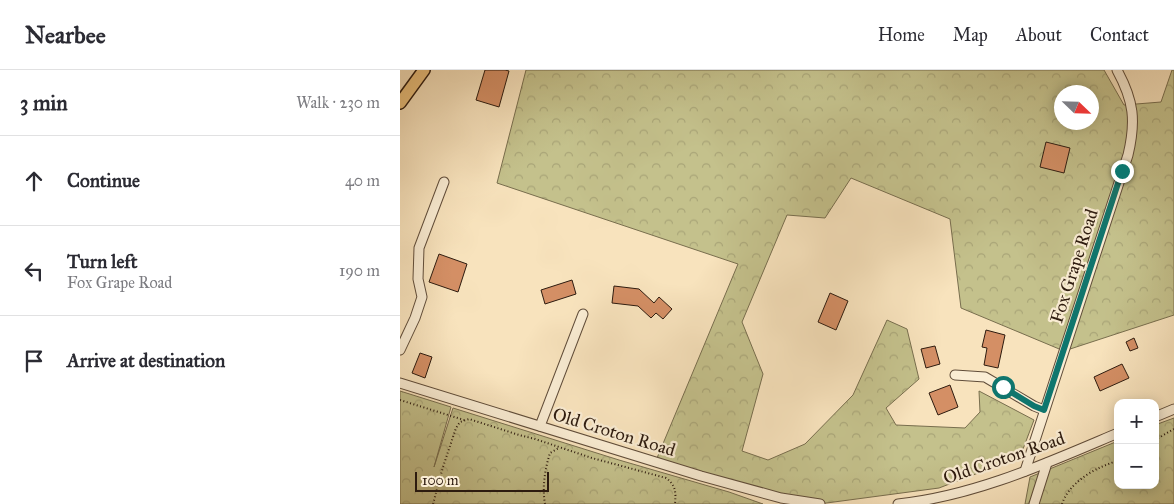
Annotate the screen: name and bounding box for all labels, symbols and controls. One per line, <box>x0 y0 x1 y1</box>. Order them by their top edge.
text: Nearbee <box>25 20 106 50</box>
text: Home <box>878 24 925 46</box>
text: Map <box>953 24 988 46</box>
text: About <box>1016 24 1062 46</box>
text: Contact <box>1090 24 1149 46</box>
north arrow <box>1054 85 1099 130</box>
text: 3 min <box>20 90 68 116</box>
text: Walk · 230 m <box>296 93 380 112</box>
route end <box>1111 160 1134 183</box>
icon: ahead <box>20 167 48 195</box>
text: Continue <box>67 169 140 192</box>
text: 40 m <box>345 171 380 190</box>
street label: Fox Grape Road <box>1045 206 1103 326</box>
text: Turn left <box>67 250 137 273</box>
icon: left <box>20 257 48 285</box>
text: 190 m <box>339 261 380 280</box>
text: Fox Grape Road <box>67 273 172 292</box>
icon: arrive <box>20 347 48 375</box>
text: Arrive at destination <box>67 349 225 372</box>
route start <box>992 376 1015 399</box>
map controls <box>1114 399 1159 489</box>
button: + <box>1114 399 1159 444</box>
street label: Old Croton Road <box>550 403 678 461</box>
street label: Old Croton Road <box>940 427 1068 489</box>
button: − <box>1114 444 1159 489</box>
scale bar <box>415 469 549 492</box>
text: 100 m <box>422 472 459 489</box>

